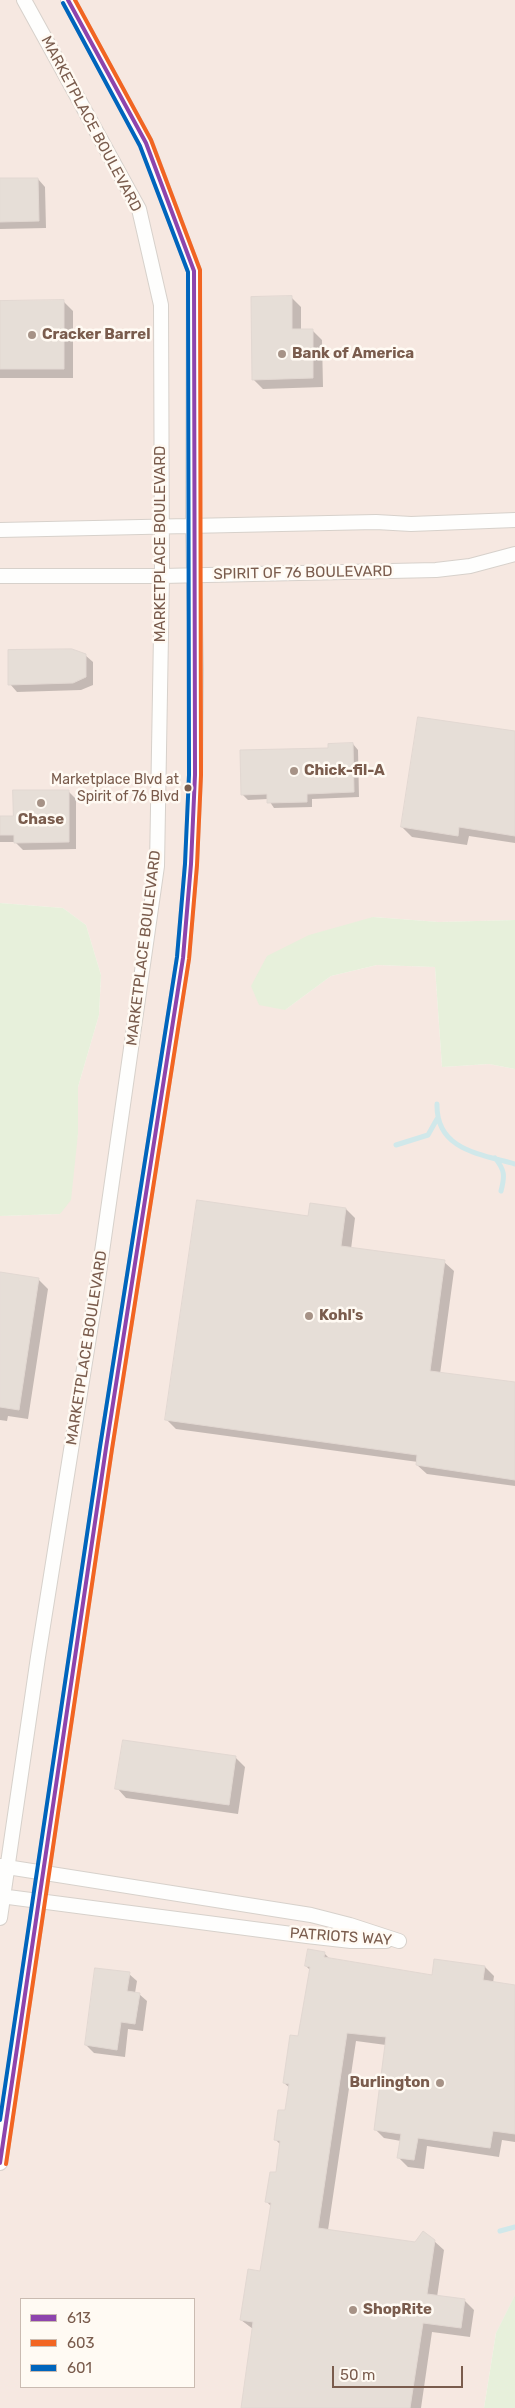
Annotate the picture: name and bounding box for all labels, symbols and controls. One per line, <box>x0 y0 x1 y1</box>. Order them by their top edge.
street label: MARKETPLACE BOULEVARD <box>37 33 145 215</box>
place label: Cracker Barrel <box>42 326 150 344</box>
marker: Cracker Barrel <box>26 329 38 341</box>
place label: Bank of America <box>292 345 414 363</box>
marker: Bank of America <box>276 348 288 360</box>
street label: MARKETPLACE BOULEVARD <box>152 446 170 642</box>
street label: SPIRIT OF 76 BOULEVARD <box>213 562 393 584</box>
place label: Chick-fil-A <box>304 762 385 780</box>
marker: Chick-fil-A <box>288 765 300 777</box>
place label: Marketplace Blvd at Spirit of 76 Blvd <box>51 772 179 804</box>
marker: Marketplace Blvd at Spirit of 76 Blvd <box>183 783 193 793</box>
marker: Chase <box>35 797 47 809</box>
place label: Chase <box>18 811 64 829</box>
street label: MARKETPLACE BOULEVARD <box>123 849 165 1047</box>
street label: MARKETPLACE BOULEVARD <box>63 1249 111 1447</box>
place label: Kohl's <box>319 1307 363 1325</box>
marker: Kohl's <box>303 1310 315 1322</box>
street label: PATRIOTS WAY <box>289 1924 393 1950</box>
place label: Burlington <box>349 2074 430 2092</box>
marker: Burlington <box>434 2077 446 2089</box>
legend <box>20 2298 195 2388</box>
place label: ShopRite <box>363 2301 432 2319</box>
marker: ShopRite <box>347 2304 359 2316</box>
text: 613 <box>67 2309 91 2327</box>
text: 603 <box>67 2334 95 2352</box>
scale bar <box>335 2356 466 2388</box>
text: 601 <box>67 2359 92 2377</box>
text: 50 m <box>340 2366 375 2384</box>

